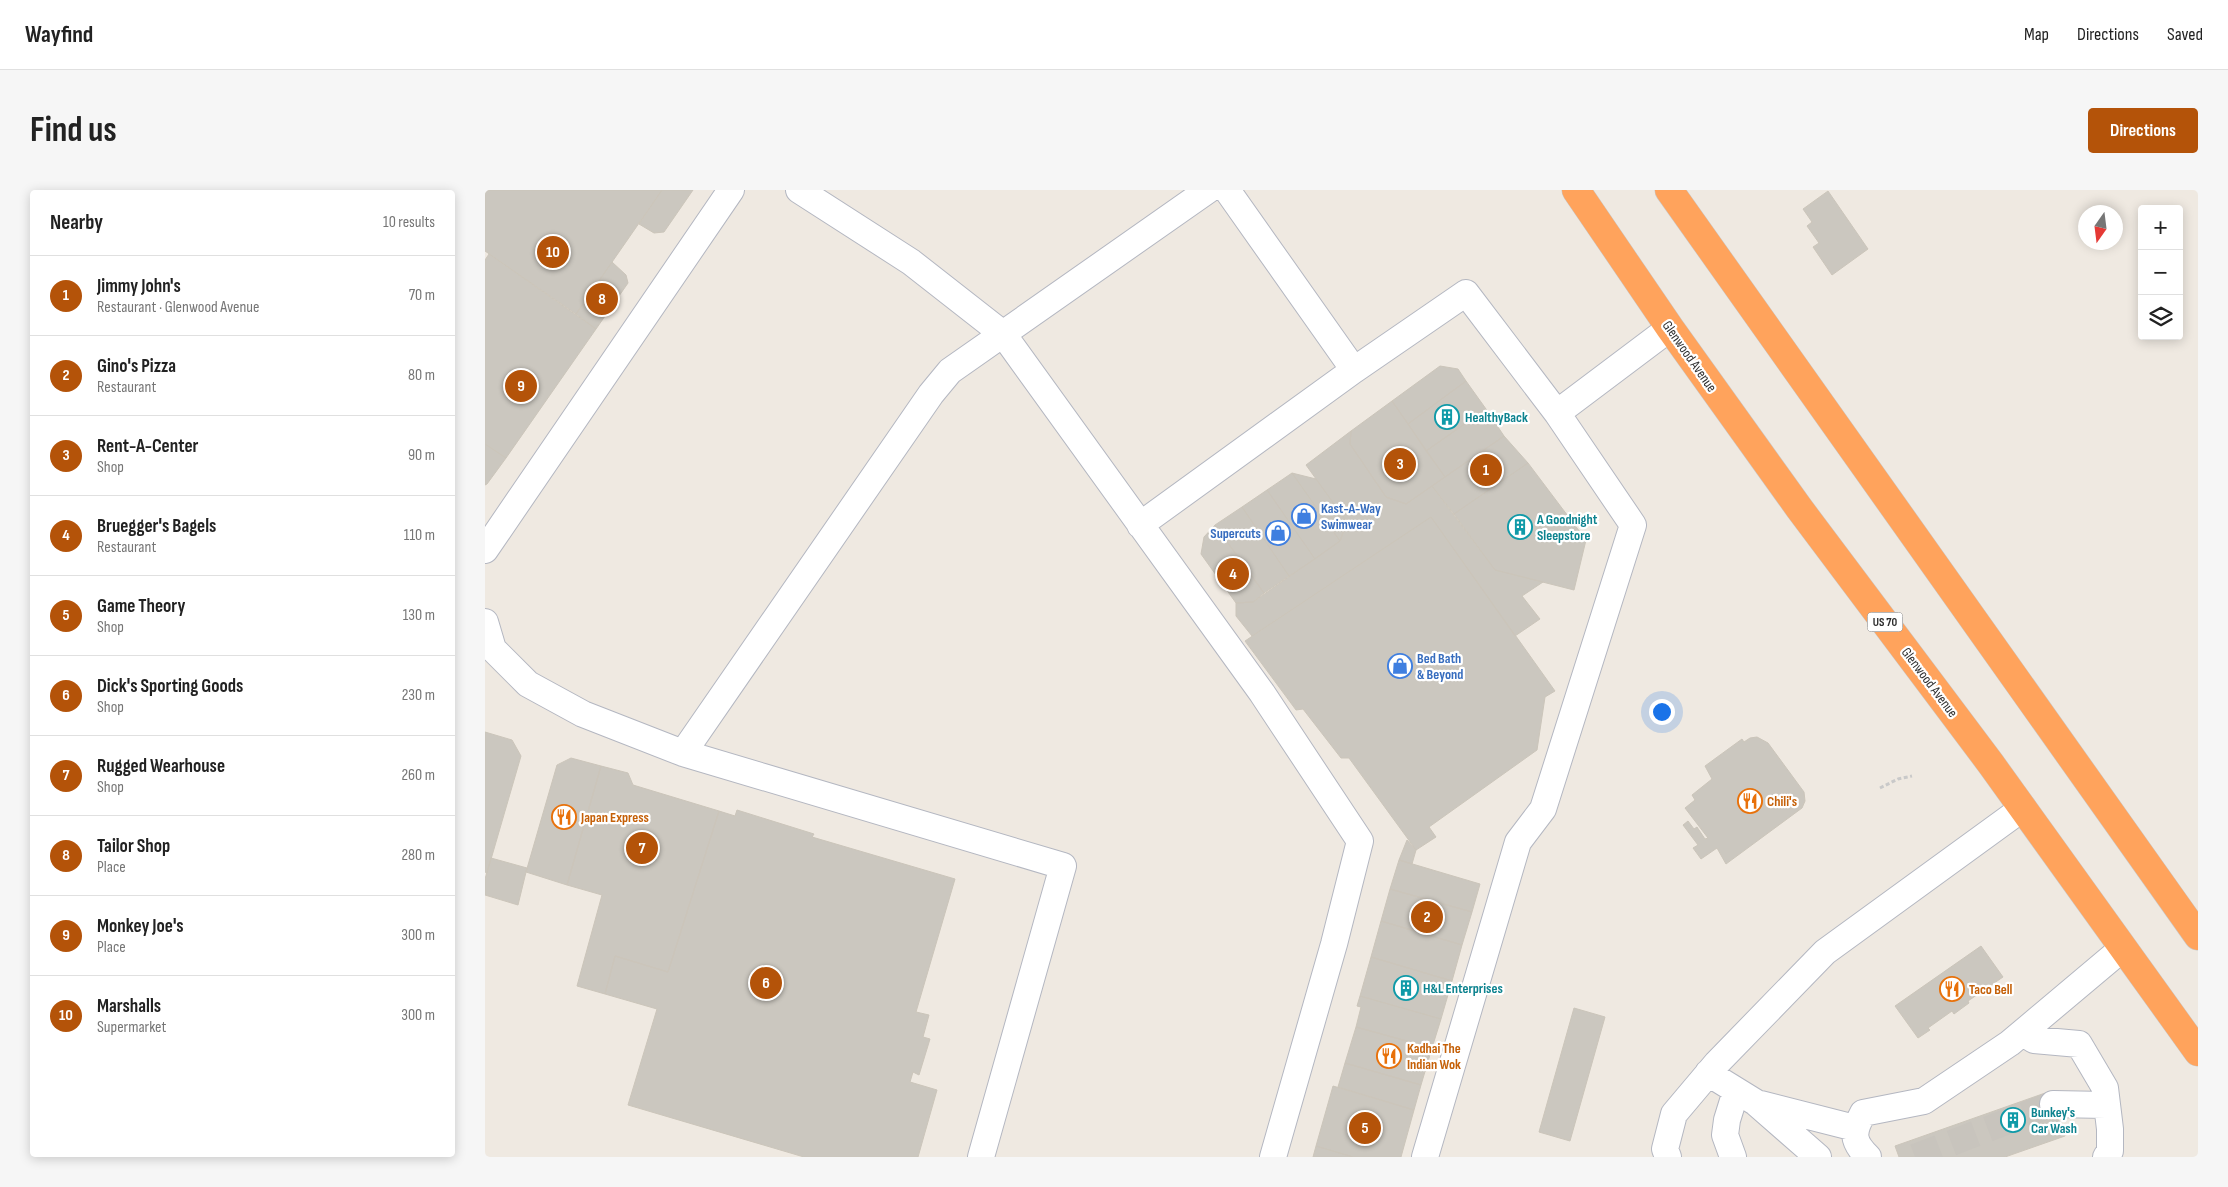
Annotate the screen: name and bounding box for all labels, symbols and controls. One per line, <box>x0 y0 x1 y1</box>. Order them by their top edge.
text: Wayfind <box>25 20 93 49</box>
text: Map <box>2024 24 2049 45</box>
text: Directions <box>2077 24 2139 45</box>
text: Saved <box>2167 24 2203 45</box>
button: Directions <box>2088 108 2198 153</box>
text: Find us <box>30 109 117 152</box>
north arrow <box>2078 205 2123 250</box>
map controls <box>2138 205 2183 340</box>
button: + <box>2138 205 2183 250</box>
text: Nearby <box>50 210 103 235</box>
text: 10 results <box>383 213 435 232</box>
pin: 10 <box>537 233 569 271</box>
button: − <box>2138 250 2183 295</box>
text: Jimmy John's <box>97 275 181 298</box>
pin: 8 <box>586 280 618 318</box>
text: 1 <box>63 286 69 305</box>
text: 70 m <box>409 286 435 305</box>
button: layers <box>2138 295 2183 340</box>
text: Restaurant · Glenwood Avenue <box>97 298 259 317</box>
street label: Glenwood Avenue <box>1659 317 1720 395</box>
text: Gino's Pizza <box>97 355 176 378</box>
text: 2 <box>62 366 70 385</box>
text: 80 m <box>408 366 435 385</box>
pin: 9 <box>505 367 537 405</box>
text: Restaurant <box>97 378 156 397</box>
building icon: HealthyBack <box>1434 404 1460 430</box>
place label: HealthyBack <box>1465 409 1528 426</box>
text: Rent-A-Center <box>97 435 198 458</box>
pin: 3 <box>1384 445 1416 483</box>
text: 3 <box>62 446 70 465</box>
text: 90 m <box>408 446 435 465</box>
pin: 1 <box>1470 451 1502 489</box>
text: Shop <box>97 458 124 477</box>
place label: Kast-A-Way Swimwear <box>1321 500 1381 533</box>
shop icon: Kast-A-Way Swimwear <box>1291 503 1317 529</box>
place label: A Goodnight Sleepstore <box>1536 511 1598 544</box>
building icon: A Goodnight Sleepstore <box>1507 514 1533 540</box>
text: Bruegger's Bagels <box>97 515 216 538</box>
shop icon: Supercuts <box>1265 520 1291 546</box>
place label: Supercuts <box>1210 525 1261 542</box>
text: 4 <box>62 526 70 545</box>
text: 110 m <box>404 526 435 545</box>
text: Restaurant <box>97 538 156 557</box>
pin: 4 <box>1217 555 1249 593</box>
text: Game Theory <box>97 595 185 618</box>
text: 5 <box>62 606 70 625</box>
text: 130 m <box>403 606 435 625</box>
road number: US 70 <box>1867 612 1903 632</box>
text: Shop <box>97 618 124 637</box>
street label: Glenwood Avenue <box>1898 644 1961 721</box>
place label: Bed Bath & Beyond <box>1417 650 1463 683</box>
shop icon: Bed Bath & Beyond <box>1387 653 1413 679</box>
text: Dick's Sporting Goods <box>97 675 243 698</box>
text: 6 <box>62 686 70 705</box>
text: 230 m <box>402 686 435 705</box>
text: Shop <box>97 698 124 717</box>
your location <box>1649 699 1675 725</box>
text: Rugged Wearhouse <box>97 755 225 778</box>
text: 7 <box>63 766 69 785</box>
text: 260 m <box>401 766 435 785</box>
text: Shop <box>97 778 124 797</box>
restaurant icon: Chili's <box>1737 788 1763 814</box>
place label: Chili's <box>1767 793 1797 810</box>
restaurant icon: Japan Express <box>551 804 577 830</box>
place label: Japan Express <box>580 809 649 826</box>
pin: 7 <box>626 829 658 867</box>
text: Tailor Shop <box>97 835 170 858</box>
text: 8 <box>62 846 70 865</box>
text: 280 m <box>401 846 435 865</box>
text: Place <box>97 858 126 877</box>
pin: 2 <box>1411 898 1443 936</box>
text: Monkey Joe's <box>97 915 184 938</box>
text: 9 <box>62 926 70 945</box>
text: 300 m <box>401 926 435 945</box>
text: Place <box>97 938 126 957</box>
pin: 6 <box>750 964 782 1002</box>
building icon: H&L Enterprises <box>1393 975 1419 1001</box>
restaurant icon: Taco Bell <box>1939 976 1965 1002</box>
place label: H&L Enterprises <box>1423 980 1503 997</box>
place label: Taco Bell <box>1969 981 2013 998</box>
text: Marshalls <box>97 995 161 1018</box>
text: 10 <box>59 1006 73 1025</box>
text: 300 m <box>401 1006 435 1025</box>
text: Supermarket <box>97 1018 166 1037</box>
place label: Kadhai The Indian Wok <box>1407 1040 1461 1073</box>
restaurant icon: Kadhai The Indian Wok <box>1376 1043 1402 1069</box>
place label: Bunkey's Car Wash <box>2031 1104 2077 1137</box>
building icon: Bunkey's Car Wash <box>2000 1107 2026 1133</box>
pin: 5 <box>1349 1109 1381 1147</box>

